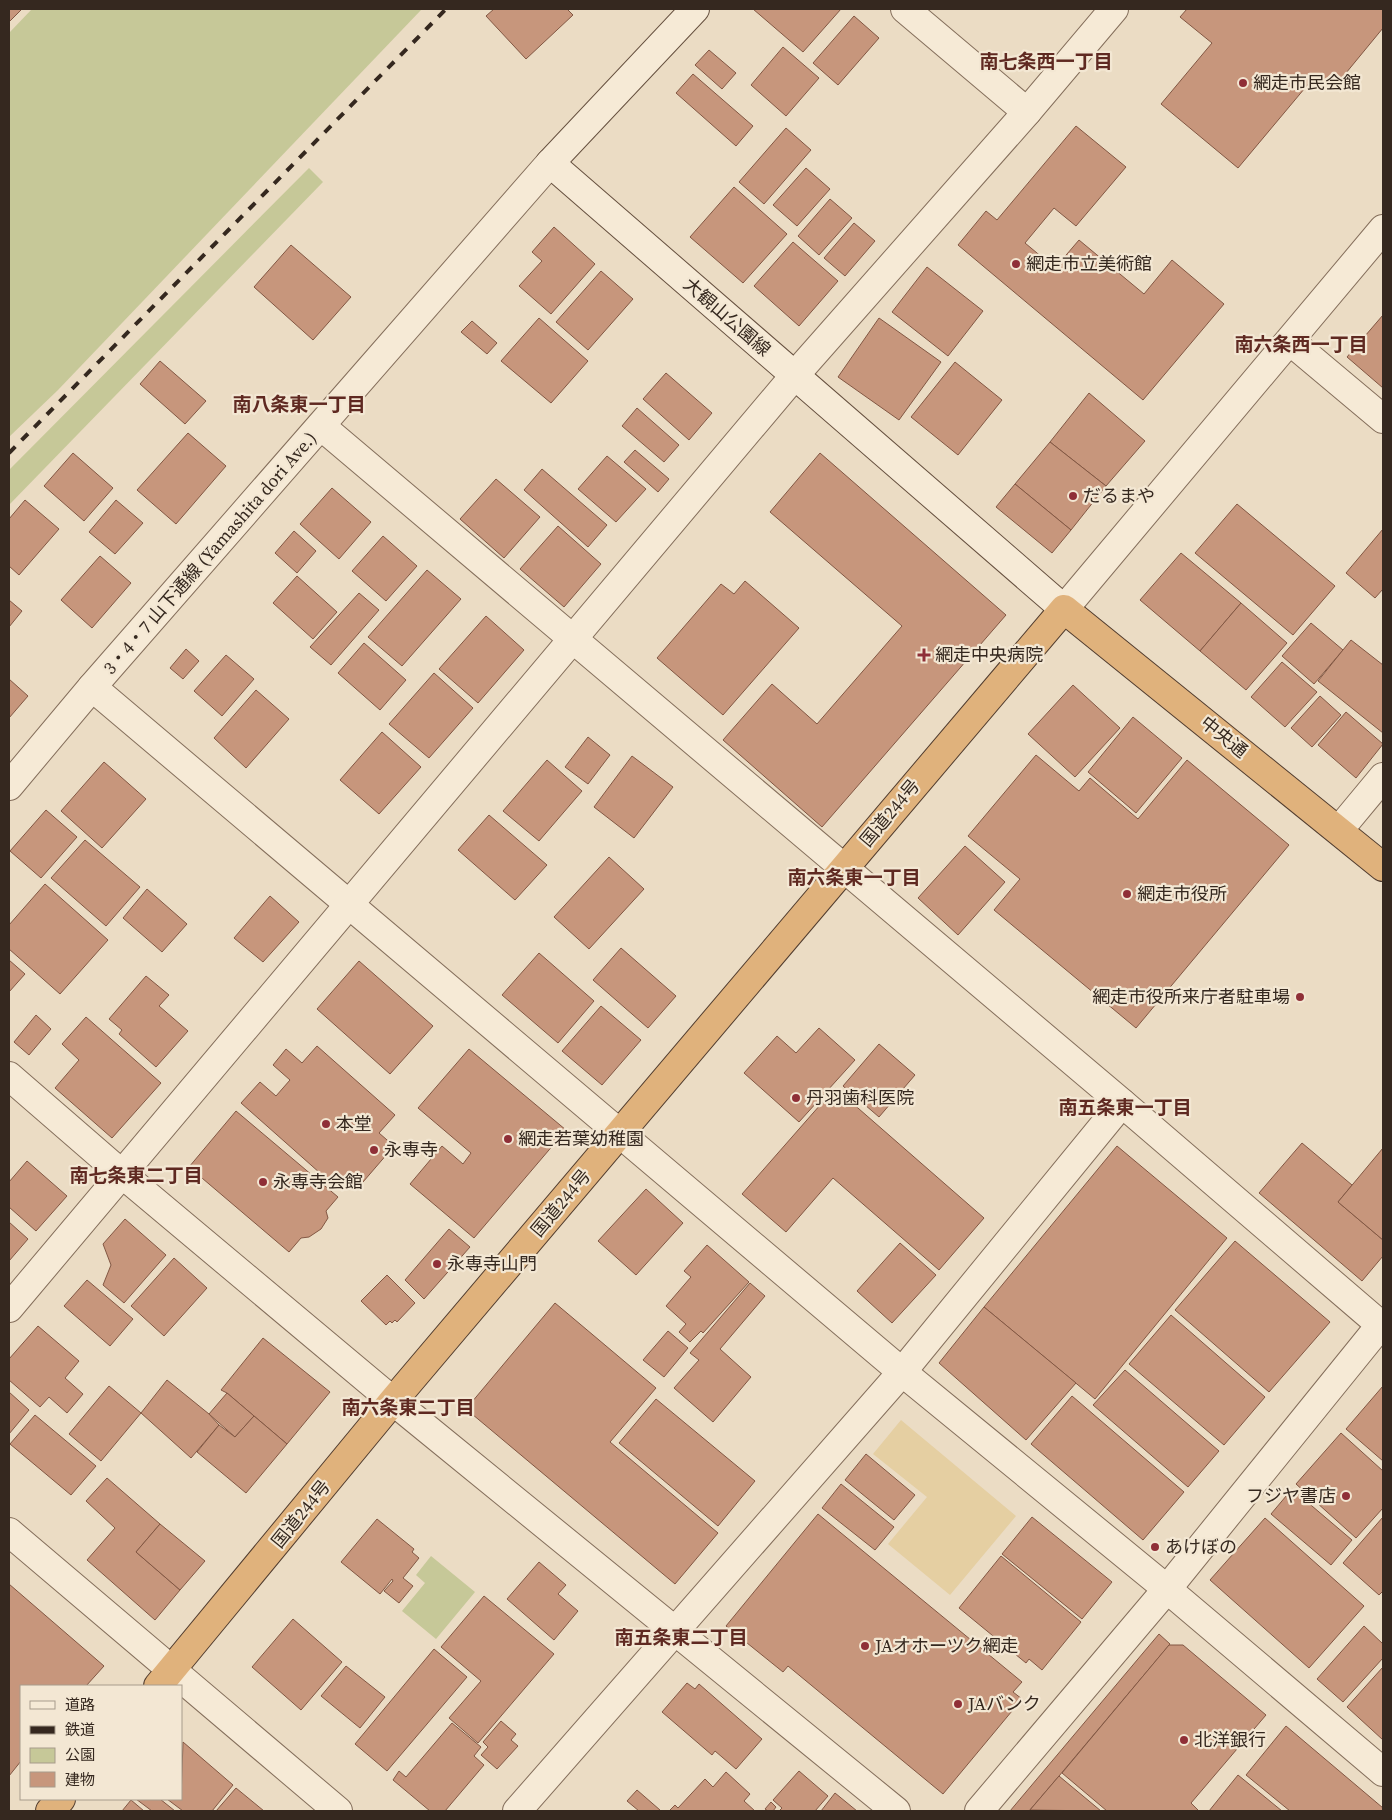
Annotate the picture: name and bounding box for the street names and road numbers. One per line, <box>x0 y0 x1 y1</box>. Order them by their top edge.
street label: 大観山公園線 <box>678 272 776 361</box>
street label: 3・4・7 山下通線 (Yamashita dori Ave.) <box>97 426 322 679</box>
street label: 中央通 <box>1195 710 1253 763</box>
street label: 国道244号 <box>854 774 925 852</box>
street label: 国道244号 <box>525 1164 596 1242</box>
street label: 国道244号 <box>265 1474 336 1553</box>

